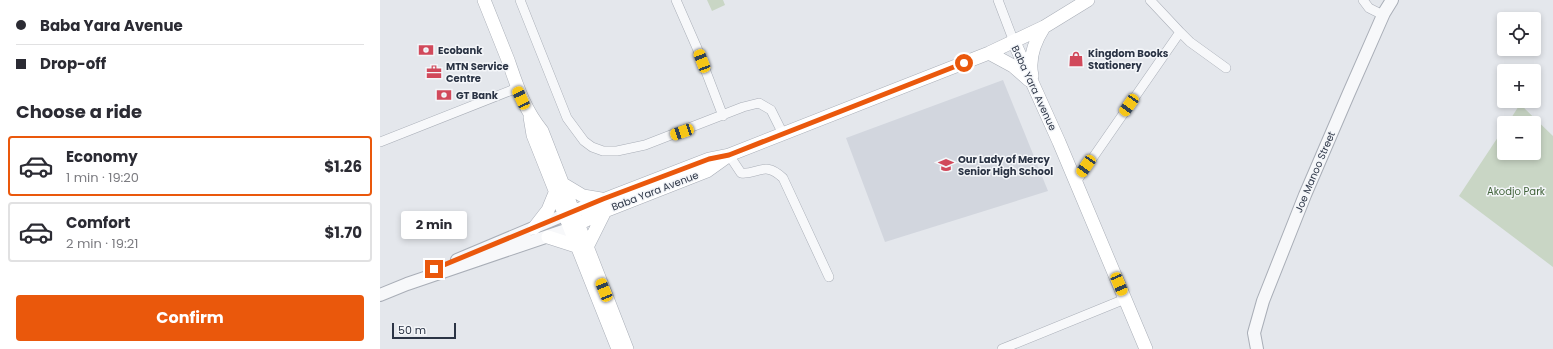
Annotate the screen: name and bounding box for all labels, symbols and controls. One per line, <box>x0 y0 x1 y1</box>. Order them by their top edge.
map controls <box>1497 12 1541 160</box>
button: locate <box>1497 12 1541 56</box>
text: Baba Yara Avenue <box>40 15 183 36</box>
bank icon: Ecobank <box>417 41 435 59</box>
place label: Ecobank <box>438 43 483 58</box>
street label: Baba Yara Avenue <box>1008 43 1060 133</box>
place label: Kingdom Books Stationery <box>1088 46 1169 73</box>
car <box>692 48 712 74</box>
shop icon: Kingdom Books Stationery <box>1067 50 1085 68</box>
text: Drop-off <box>40 53 106 74</box>
route start <box>955 54 973 72</box>
place label: MTN Service Centre <box>446 59 509 86</box>
office icon: MTN Service Centre <box>425 63 443 81</box>
button: + <box>1497 64 1541 108</box>
car <box>510 85 532 111</box>
bank icon: GT Bank <box>435 86 453 104</box>
place label: GT Bank <box>456 88 499 103</box>
car <box>1117 92 1141 118</box>
text: Choose a ride <box>16 99 142 124</box>
button: − <box>1497 116 1541 160</box>
car <box>669 122 695 142</box>
street label: Joe Manoo Street <box>1291 129 1339 215</box>
text: Economy <box>66 146 138 167</box>
icon: car <box>18 148 54 184</box>
place label: Our Lady of Mercy Senior High School <box>958 152 1053 179</box>
car <box>1074 153 1098 179</box>
text: $1.26 <box>324 156 362 177</box>
school or university icon: Our Lady of Mercy Senior High School <box>937 156 955 174</box>
street label: Baba Yara Avenue <box>609 167 701 215</box>
text: 1 min · 19:20 <box>66 168 139 187</box>
park label: Akodjo Park <box>1487 184 1546 199</box>
callout: 2 min <box>401 211 467 239</box>
text: Comfort <box>66 212 130 233</box>
icon: car <box>18 214 54 250</box>
text: 2 min <box>416 215 452 234</box>
text: $1.70 <box>324 222 362 243</box>
text: 2 min · 19:21 <box>66 234 138 253</box>
route end <box>425 260 443 278</box>
car <box>1109 271 1129 297</box>
car <box>594 277 614 303</box>
button: Confirm <box>16 295 364 341</box>
scale bar <box>392 321 456 340</box>
text: 50 m <box>398 322 426 338</box>

